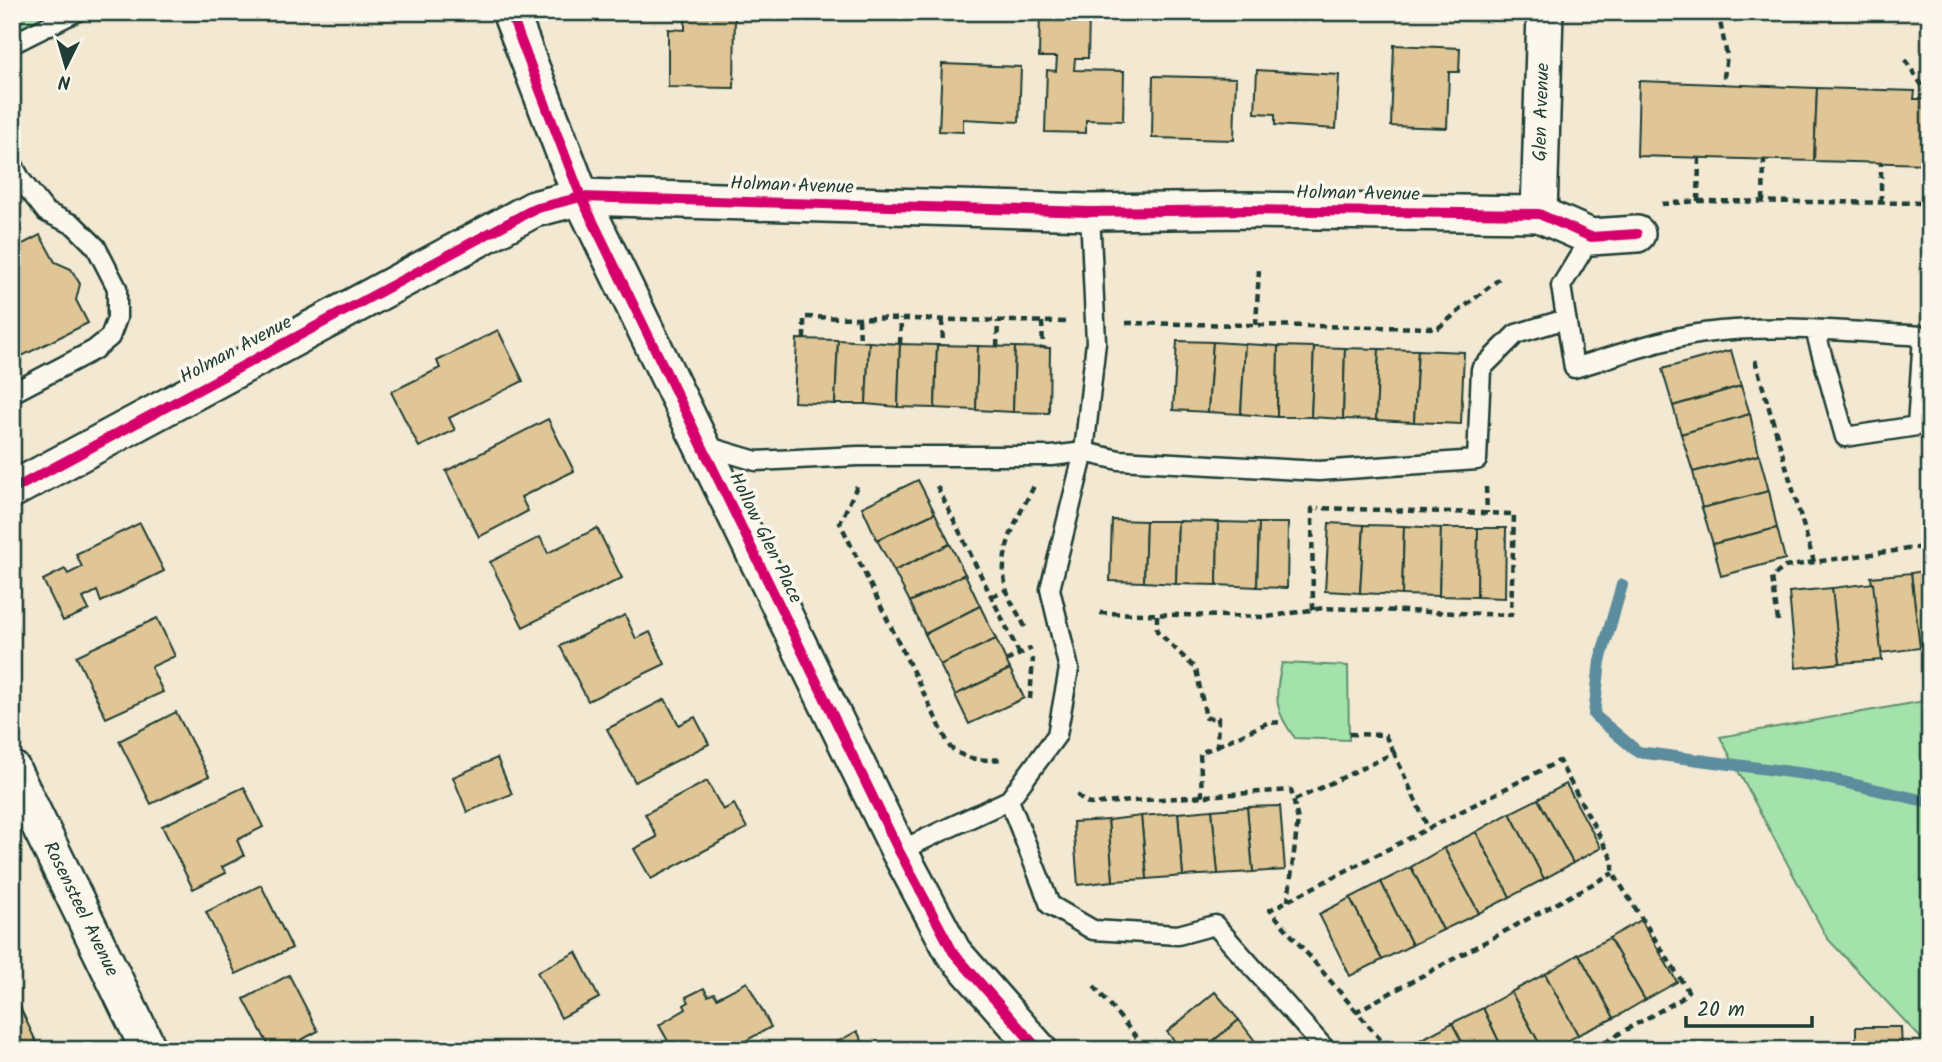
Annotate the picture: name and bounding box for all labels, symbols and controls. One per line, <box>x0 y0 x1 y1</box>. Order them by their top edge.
north arrow <box>32 32 102 102</box>
street label: Glen Avenue <box>1526 62 1558 162</box>
text: N <box>57 65 72 96</box>
street label: Holman Avenue <box>730 169 855 203</box>
street label: Holman Avenue <box>1296 178 1421 210</box>
street label: Holman Avenue <box>174 308 298 392</box>
street label: Hollow Glen Place <box>720 467 810 609</box>
street label: Rosensteel Avenue <box>35 836 126 982</box>
scale bar <box>1686 985 1812 1029</box>
text: 20 m <box>1697 994 1745 1027</box>

